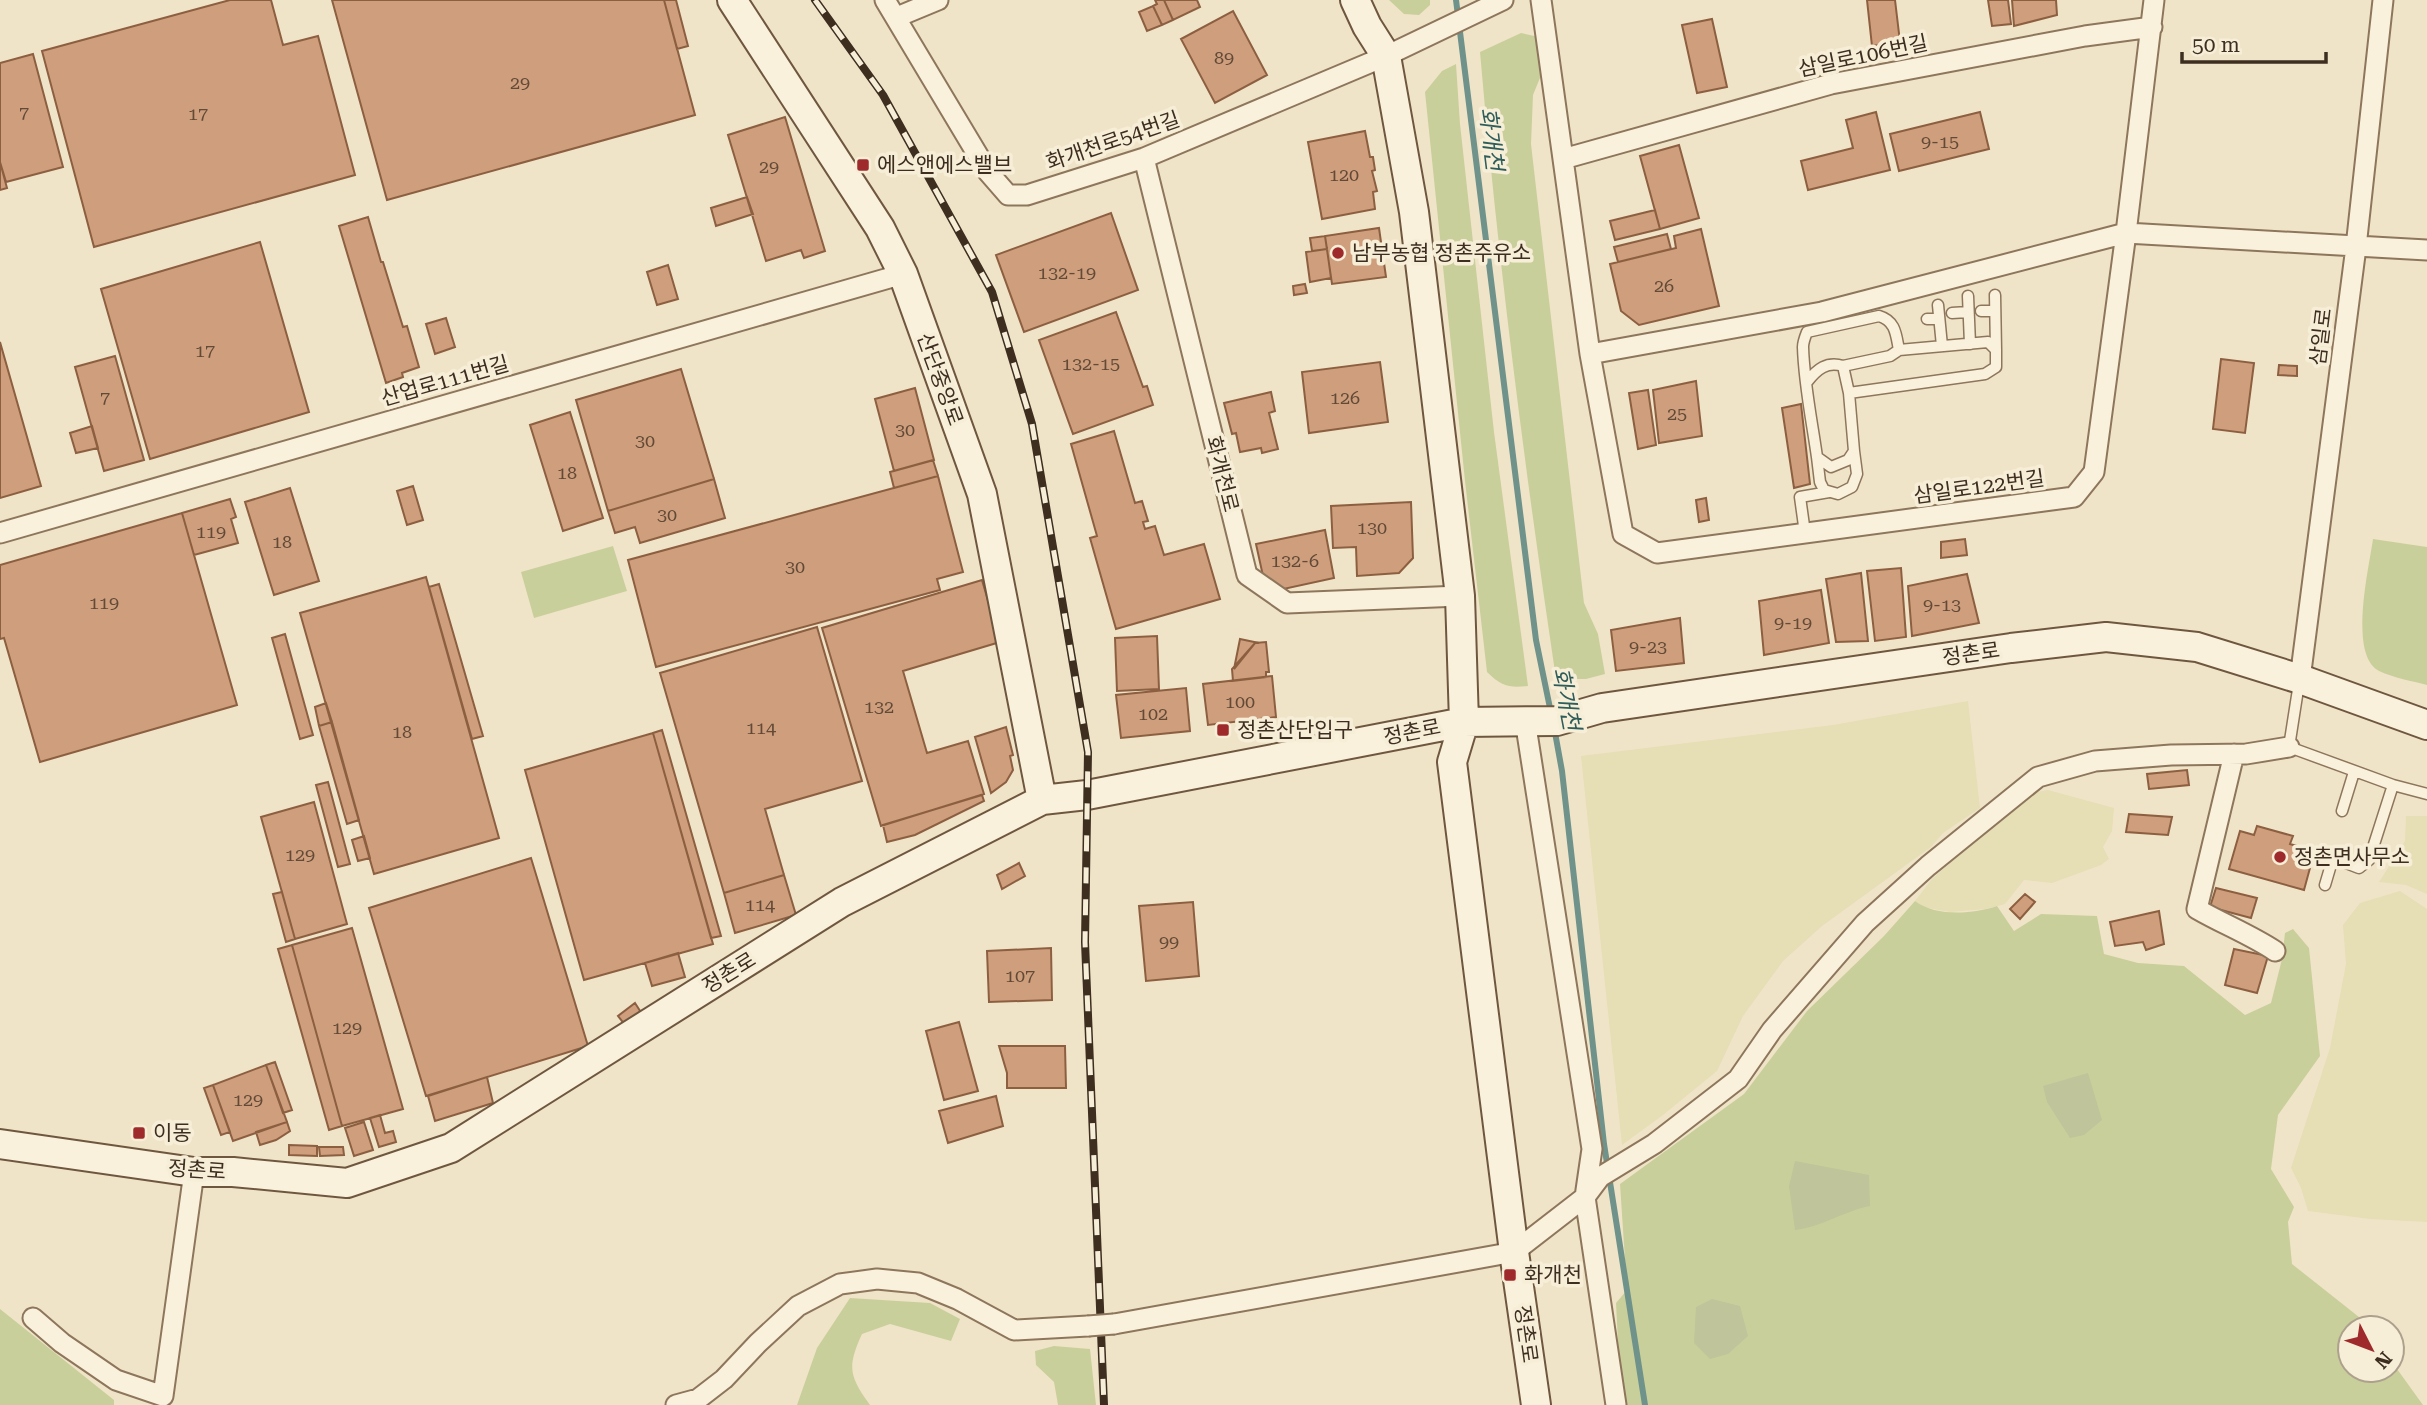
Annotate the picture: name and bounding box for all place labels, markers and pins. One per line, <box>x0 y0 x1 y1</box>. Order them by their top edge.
place label: 에스앤에스밸브 <box>877 153 1012 177</box>
marker: 에스앤에스밸브 <box>855 157 871 173</box>
place label: 남부농협 정촌주유소 <box>1352 241 1531 265</box>
marker: 남부농협 정촌주유소 <box>1330 245 1346 261</box>
place label: 정촌산단입구 <box>1237 718 1353 742</box>
marker: 정촌산단입구 <box>1215 722 1231 738</box>
place label: 정촌면사무소 <box>2294 845 2410 869</box>
marker: 정촌면사무소 <box>2272 849 2288 865</box>
place label: 이동 <box>153 1121 192 1145</box>
marker: 이동 <box>131 1125 147 1141</box>
place label: 화개천 <box>1524 1263 1582 1287</box>
marker: 화개천 <box>1502 1267 1518 1283</box>

